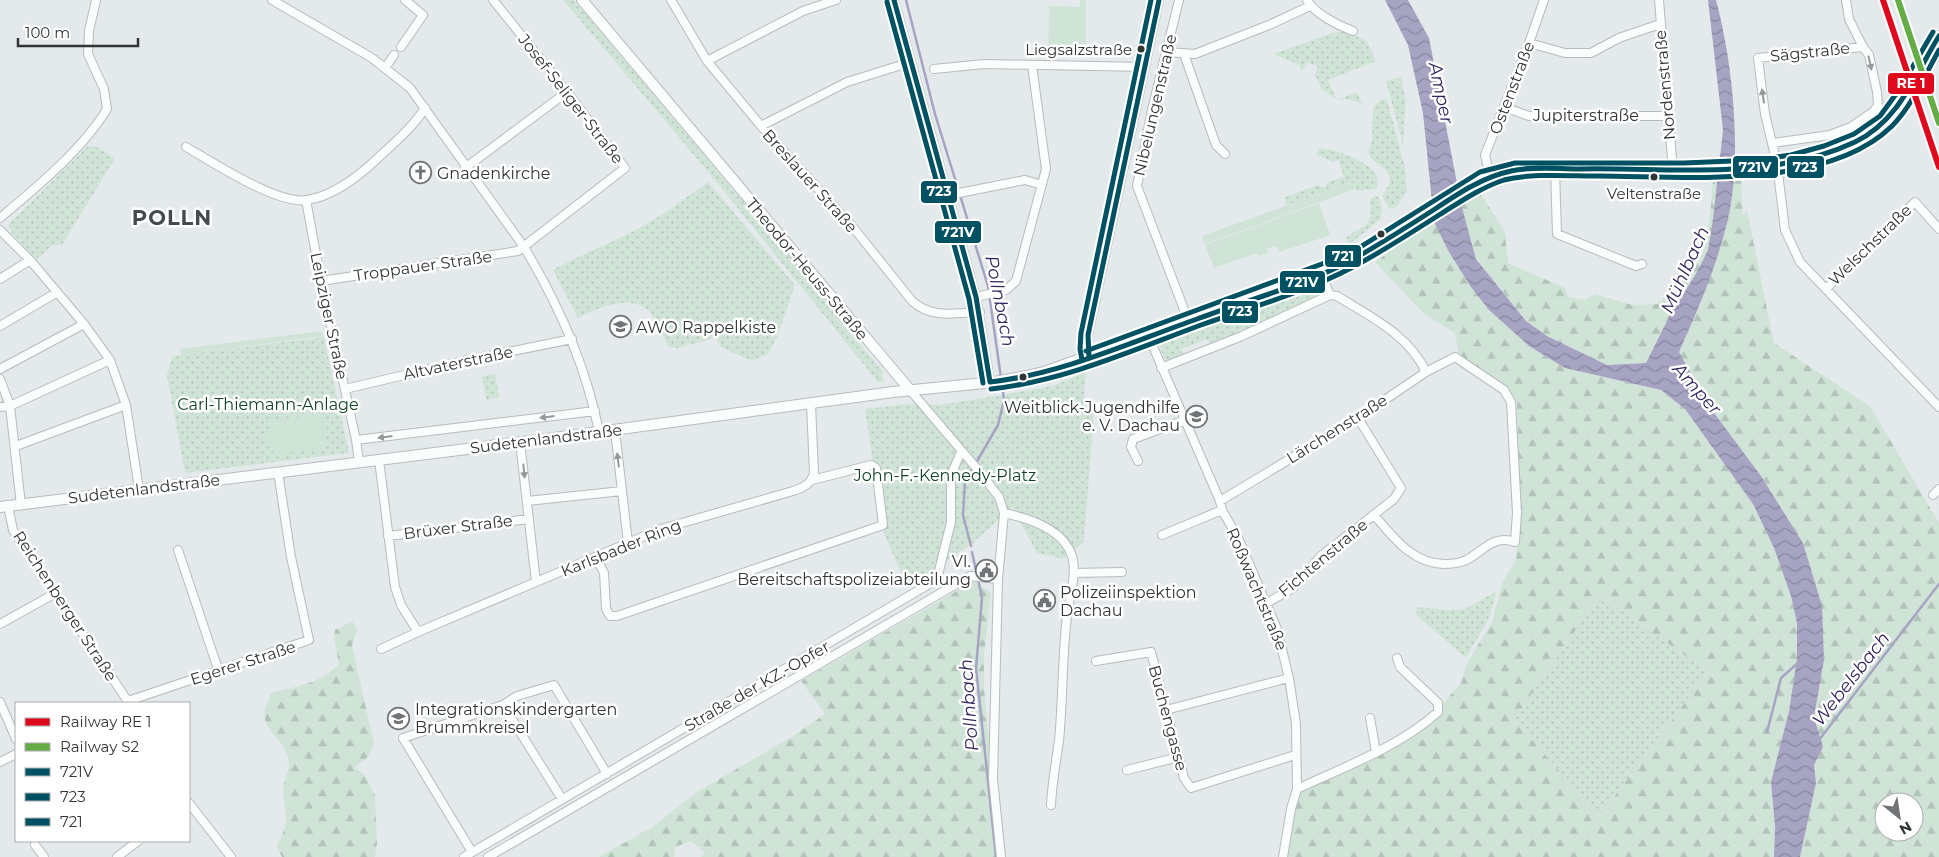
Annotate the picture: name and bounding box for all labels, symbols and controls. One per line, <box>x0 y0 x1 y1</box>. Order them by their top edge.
scale bar <box>18 15 138 47</box>
text: 100 m <box>25 23 70 42</box>
street label: Nordenstraße <box>1651 29 1679 141</box>
street label: Josef-Seliger-Straße <box>514 30 628 168</box>
street label: Nibelungenstraße <box>1129 32 1181 178</box>
street label: Sägstraße <box>1769 38 1851 66</box>
street label: Ostenstraße <box>1486 39 1538 137</box>
place label: Liegsalzstraße <box>1025 40 1132 59</box>
marker: Liegsalzstraße <box>1136 44 1146 54</box>
one-way arrow <box>1867 56 1875 72</box>
water label: Amper <box>1424 59 1458 127</box>
line badge: RE 1 <box>1887 72 1935 95</box>
text: RE 1 <box>1896 74 1926 92</box>
one-way arrow <box>1759 87 1767 103</box>
street label: Jupiterstraße <box>1532 106 1639 125</box>
street label: Breslauer Straße <box>759 125 861 237</box>
line badge: 721V <box>1732 155 1779 179</box>
line badge: 723 <box>1786 155 1825 179</box>
text: 721V <box>1739 158 1772 176</box>
text: 723 <box>1792 158 1818 176</box>
church icon: Gnadenkirche <box>409 161 433 185</box>
place label: Gnadenkirche <box>437 164 550 183</box>
marker: Veltenstraße <box>1649 172 1659 182</box>
line badge: 723 <box>920 180 958 204</box>
text: 723 <box>926 182 952 200</box>
place label: Veltenstraße <box>1607 184 1701 203</box>
street label: Theodor-Heuss-Straße <box>742 194 872 344</box>
street label: Welschstraße <box>1824 201 1916 289</box>
district label: POLLN <box>132 205 212 230</box>
line badge: 721V <box>934 220 982 244</box>
text: 721V <box>942 223 975 241</box>
water label: Mühlbach <box>1656 223 1714 317</box>
unlabelled marker <box>1376 229 1386 239</box>
line badge: 721 <box>1324 244 1362 268</box>
street label: Troppauer Straße <box>353 247 493 285</box>
text: 721 <box>1332 247 1354 265</box>
street label: Leipziger Straße <box>306 251 352 381</box>
water label: Pollnbach <box>980 254 1020 348</box>
line badge: 721V <box>1279 270 1326 294</box>
text: 721V <box>1286 273 1319 291</box>
line badge: 723 <box>1221 300 1259 324</box>
text: 723 <box>1227 302 1253 320</box>
school or university icon: AWO Rappelkiste <box>608 315 632 339</box>
place label: AWO Rappelkiste <box>636 318 776 337</box>
street label: Altvaterstraße <box>401 342 515 384</box>
water label: Amper <box>1667 358 1727 420</box>
unlabelled marker <box>1018 372 1028 382</box>
street label: Lärchenstraße <box>1283 390 1391 468</box>
park label: Carl-Thiemann-Anlage <box>177 395 359 414</box>
place label: Weitblick-Jugendhilfe e. V. Dachau <box>1004 398 1180 435</box>
school or university icon: Weitblick-Jugendhilfe e. V. Dachau <box>1184 404 1208 428</box>
one-way arrow <box>538 413 554 421</box>
street label: Sudetenlandstraße <box>469 420 623 458</box>
one-way arrow <box>377 433 393 441</box>
one-way arrow <box>614 451 622 467</box>
one-way arrow <box>520 464 528 480</box>
park label: John-F.-Kennedy-Platz <box>853 466 1036 485</box>
street label: Sudetenlandstraße <box>67 470 221 508</box>
street label: Brüxer Straße <box>402 511 514 543</box>
street label: Karlsbader Ring <box>558 515 684 581</box>
street label: Fichtenstraße <box>1275 515 1371 601</box>
street label: Roßwachtstraße <box>1223 525 1291 653</box>
street label: Reichenberger Straße <box>9 527 121 685</box>
place label: VI. Bereitschaftspolizeiabteilung <box>737 552 971 589</box>
public building icon: VI. Bereitschaftspolizeiabteilung <box>975 558 999 582</box>
place label: Polizeiinspektion Dachau <box>1060 583 1197 620</box>
public building icon: Polizeiinspektion Dachau <box>1032 589 1056 613</box>
water label: Webelsbach <box>1808 628 1894 730</box>
street label: Egerer Straße <box>188 637 298 689</box>
street label: Straße der KZ.-Opfer <box>681 637 833 735</box>
water label: Pollnbach <box>955 658 983 752</box>
street label: Buchengasse <box>1145 663 1191 773</box>
place label: Integrationskindergarten Brummkreisel <box>415 700 617 737</box>
legend <box>15 702 190 842</box>
school or university icon: Integrationskindergarten Brummkreisel <box>387 706 411 730</box>
text: Railway RE 1 <box>60 712 151 731</box>
text: Railway S2 <box>60 737 139 756</box>
text: 721V <box>60 762 94 781</box>
text: 723 <box>60 787 86 806</box>
north arrow <box>1874 792 1924 842</box>
text: 721 <box>60 812 83 831</box>
text: N <box>1896 818 1915 839</box>

